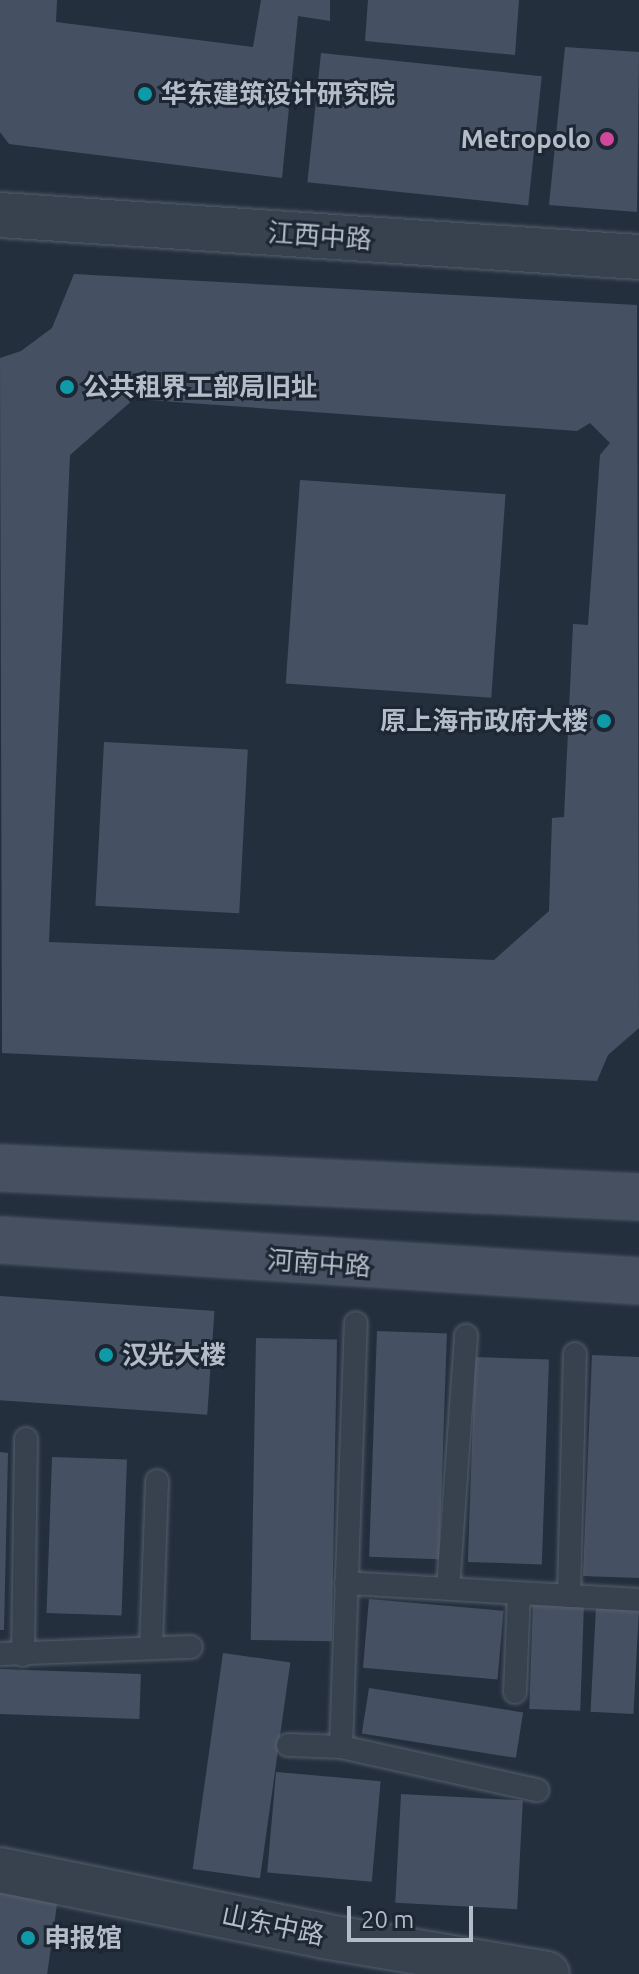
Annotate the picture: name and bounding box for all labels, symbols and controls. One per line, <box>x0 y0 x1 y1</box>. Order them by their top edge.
place label: 华东建筑设计研究院 <box>161 78 395 110</box>
marker: 华东建筑设计研究院 <box>136 85 154 103</box>
place label: Metropolo <box>461 123 591 155</box>
marker: Metropolo <box>598 130 616 148</box>
street label: 江西中路 <box>267 217 373 255</box>
place label: 公共租界工部局旧址 <box>83 371 317 403</box>
marker: 公共租界工部局旧址 <box>58 378 76 396</box>
place label: 原上海市政府大楼 <box>380 705 588 737</box>
marker: 原上海市政府大楼 <box>595 712 613 730</box>
street label: 河南中路 <box>266 1244 372 1282</box>
place label: 汉光大楼 <box>122 1339 226 1371</box>
marker: 汉光大楼 <box>97 1346 115 1364</box>
scale bar <box>351 1890 477 1940</box>
street label: 山东中路 <box>219 1899 327 1951</box>
text: 20 m <box>361 1906 414 1933</box>
place label: 申报馆 <box>44 1922 122 1954</box>
marker: 申报馆 <box>19 1929 37 1947</box>

